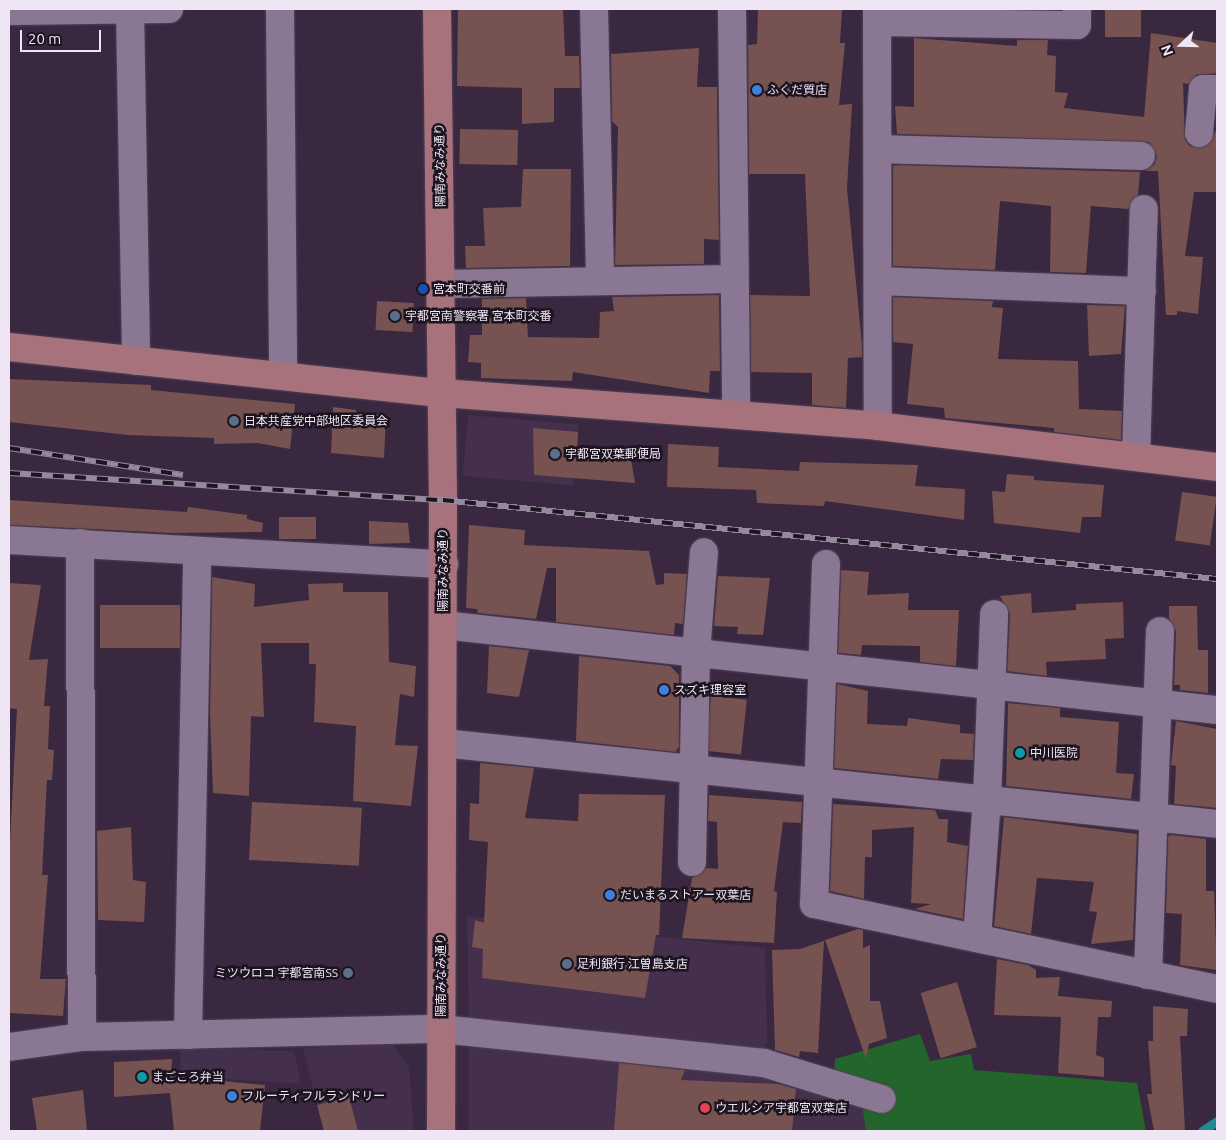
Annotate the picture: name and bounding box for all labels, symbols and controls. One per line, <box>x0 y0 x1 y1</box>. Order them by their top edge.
scale bar <box>22 20 104 52</box>
north arrow <box>1156 20 1206 70</box>
text: 20 m <box>28 30 61 47</box>
text: N <box>1158 43 1176 58</box>
place label: ふくだ質店 <box>767 83 827 97</box>
marker: ふくだ質店 <box>751 84 763 96</box>
street label: 陽南みなみ通り <box>432 123 448 207</box>
place label: 宮本町交番前 <box>433 282 505 296</box>
marker: 宮本町交番前 <box>417 283 429 295</box>
place label: 宇都宮南警察署 宮本町交番 <box>405 309 552 323</box>
marker: 宇都宮南警察署 宮本町交番 <box>389 310 401 322</box>
place label: 日本共産党中部地区委員会 <box>244 414 388 428</box>
marker: 日本共産党中部地区委員会 <box>228 415 240 427</box>
place label: 宇都宮双葉郵便局 <box>565 447 661 461</box>
marker: 宇都宮双葉郵便局 <box>549 448 561 460</box>
street label: 陽南みなみ通り <box>436 528 450 612</box>
place label: スズキ理容室 <box>674 683 746 697</box>
marker: スズキ理容室 <box>658 684 670 696</box>
place label: 中川医院 <box>1030 746 1078 760</box>
marker: 中川医院 <box>1014 747 1026 759</box>
place label: だいまるストアー双葉店 <box>620 888 751 902</box>
marker: だいまるストアー双葉店 <box>604 889 616 901</box>
street label: 陽南みなみ通り <box>434 933 448 1017</box>
place label: 足利銀行 江曽島支店 <box>577 957 688 971</box>
marker: 足利銀行 江曽島支店 <box>561 958 573 970</box>
place label: ミツウロコ 宇都宮南SS <box>215 966 338 980</box>
marker: ミツウロコ 宇都宮南SS <box>342 967 354 979</box>
place label: まごころ弁当 <box>152 1070 224 1084</box>
marker: まごころ弁当 <box>136 1071 148 1083</box>
place label: フルーティフルランドリー <box>242 1089 386 1103</box>
marker: フルーティフルランドリー <box>226 1090 238 1102</box>
place label: ウエルシア宇都宮双葉店 <box>715 1101 847 1115</box>
marker: ウエルシア宇都宮双葉店 <box>699 1102 711 1114</box>

